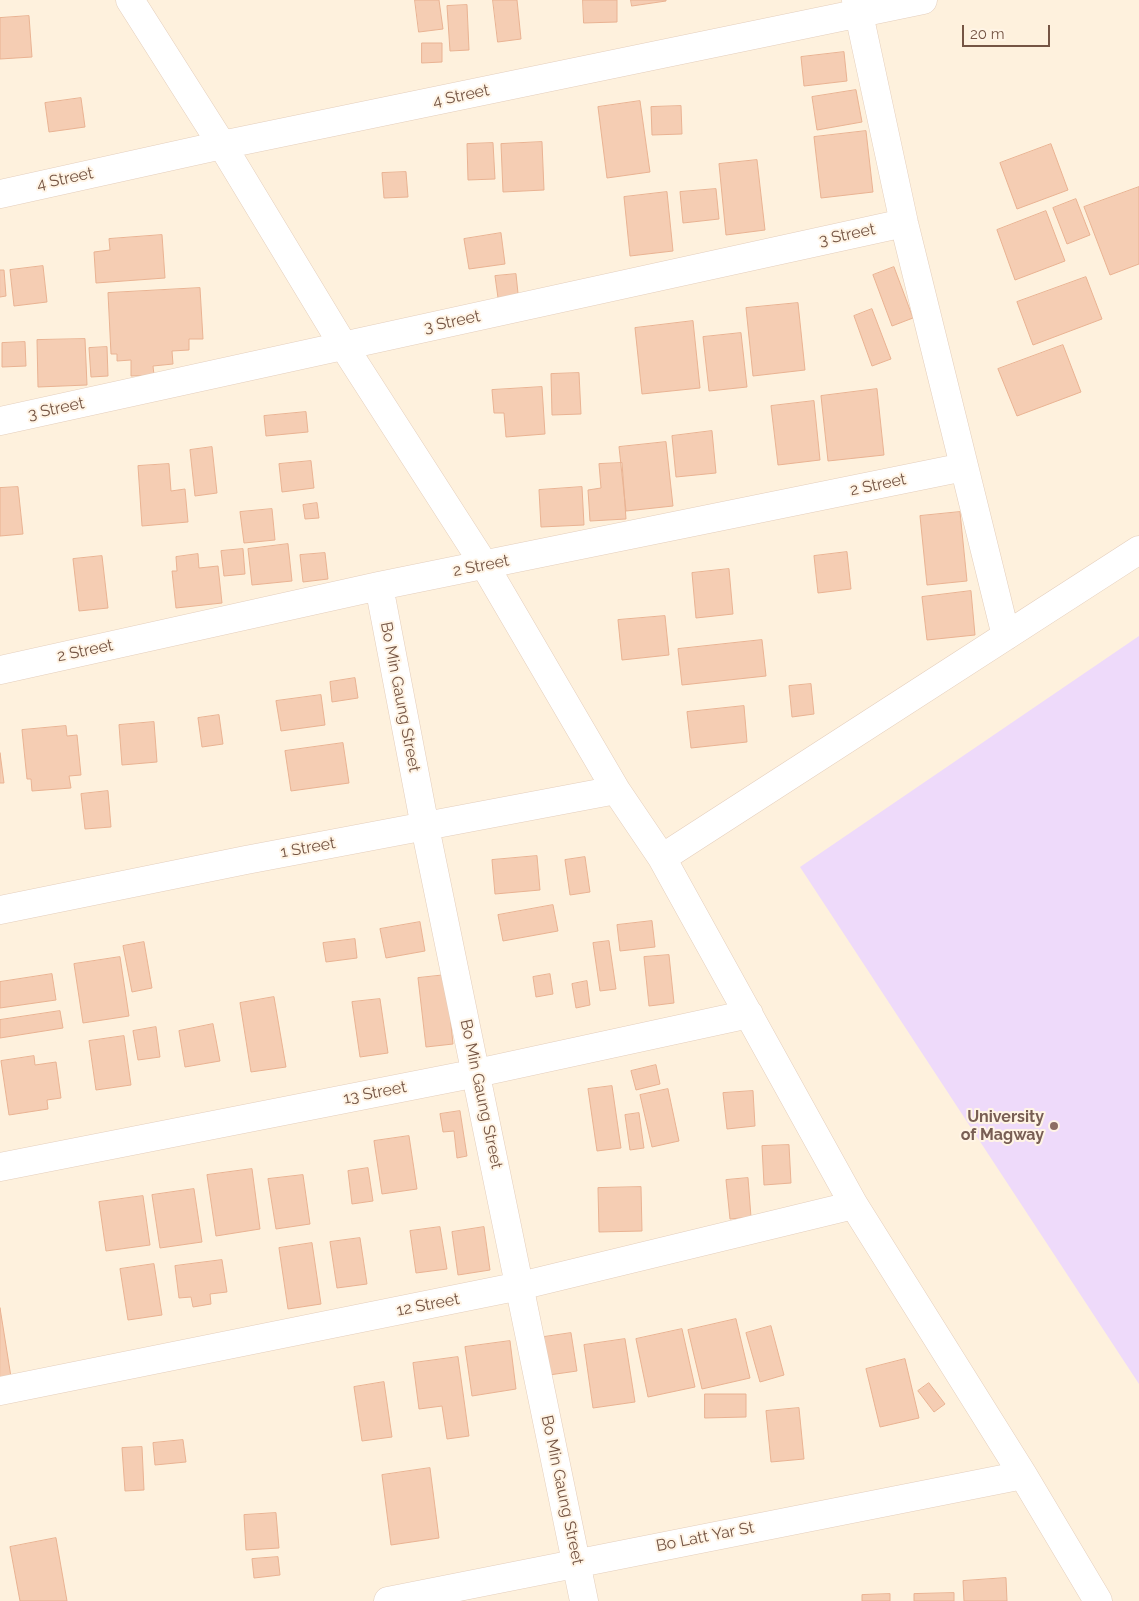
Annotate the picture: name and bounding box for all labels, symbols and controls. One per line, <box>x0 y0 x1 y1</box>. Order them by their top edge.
scale bar <box>964 15 1052 47</box>
text: 20 m <box>970 25 1005 43</box>
street label: 4 Street <box>431 81 491 111</box>
street label: 4 Street <box>35 164 95 194</box>
street label: 3 Street <box>817 220 877 250</box>
street label: 3 Street <box>422 307 482 337</box>
street label: 3 Street <box>26 394 86 424</box>
street label: 2 Street <box>848 470 908 500</box>
street label: 2 Street <box>451 551 511 581</box>
street label: Bo Min Gaung Street <box>376 620 424 774</box>
street label: 2 Street <box>55 636 115 666</box>
street label: 1 Street <box>279 834 337 862</box>
street label: Bo Min Gaung Street <box>456 1017 506 1171</box>
street label: 13 Street <box>342 1077 408 1109</box>
place label: University of Magway <box>961 1107 1044 1145</box>
marker: University of Magway <box>1048 1120 1060 1132</box>
street label: 12 Street <box>395 1290 461 1320</box>
street label: Bo Min Gaung Street <box>537 1413 587 1567</box>
street label: Bo Latt Yar St <box>654 1518 756 1556</box>

